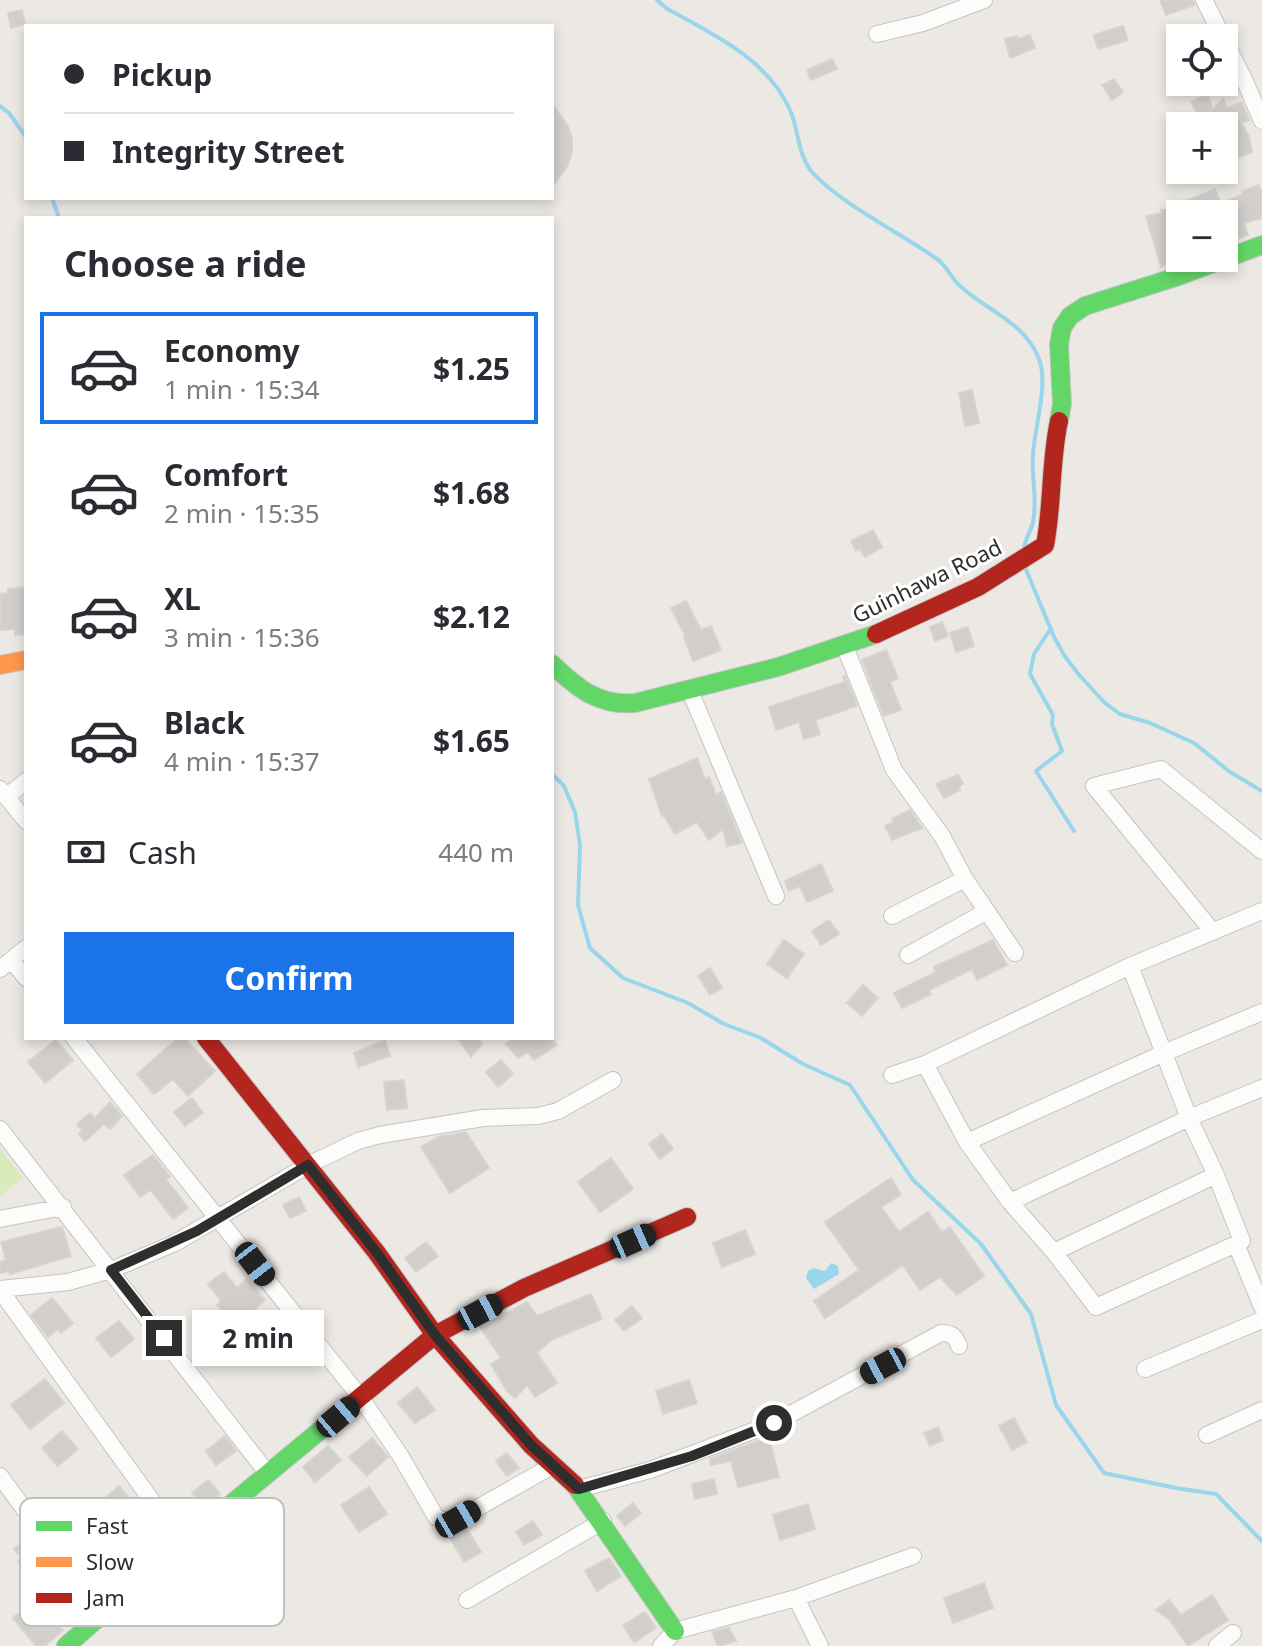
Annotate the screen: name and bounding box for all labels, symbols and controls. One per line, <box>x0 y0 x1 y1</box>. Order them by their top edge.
map controls <box>1166 24 1238 272</box>
button: locate <box>1166 24 1238 96</box>
text: Pickup <box>112 54 212 95</box>
button: + <box>1166 112 1238 184</box>
text: Integrity Street <box>112 131 345 172</box>
button: − <box>1166 200 1238 272</box>
text: Choose a ride <box>64 239 306 288</box>
text: Economy <box>164 330 300 371</box>
icon: car <box>68 332 140 404</box>
text: $1.25 <box>433 348 510 389</box>
text: 1 min · 15:34 <box>164 371 320 407</box>
text: Comfort <box>164 454 288 495</box>
icon: car <box>68 456 140 528</box>
text: $1.68 <box>433 472 510 513</box>
text: 2 min · 15:35 <box>164 495 320 531</box>
street label: Guinhawa Road <box>847 531 1006 629</box>
text: XL <box>164 578 201 619</box>
icon: car <box>68 580 140 652</box>
text: $2.12 <box>433 596 510 637</box>
text: 3 min · 15:36 <box>164 619 320 655</box>
text: Black <box>164 702 245 743</box>
icon: car <box>68 704 140 776</box>
text: $1.65 <box>433 720 510 761</box>
text: 4 min · 15:37 <box>164 743 320 779</box>
icon: cash <box>64 830 108 874</box>
text: Cash <box>128 832 197 873</box>
text: 440 m <box>438 834 514 870</box>
button: Confirm <box>64 932 514 1024</box>
car <box>606 1220 660 1262</box>
car <box>231 1238 279 1290</box>
car <box>453 1290 507 1334</box>
callout: 2 min <box>192 1310 324 1366</box>
route end <box>146 1320 182 1356</box>
text: 2 min <box>222 1320 294 1356</box>
car <box>856 1344 910 1388</box>
car <box>312 1392 364 1442</box>
route start <box>756 1405 792 1441</box>
car <box>431 1497 485 1541</box>
legend <box>20 1498 284 1626</box>
text: Fast <box>86 1510 128 1540</box>
text: Slow <box>86 1546 135 1576</box>
text: Jam <box>84 1582 125 1612</box>

